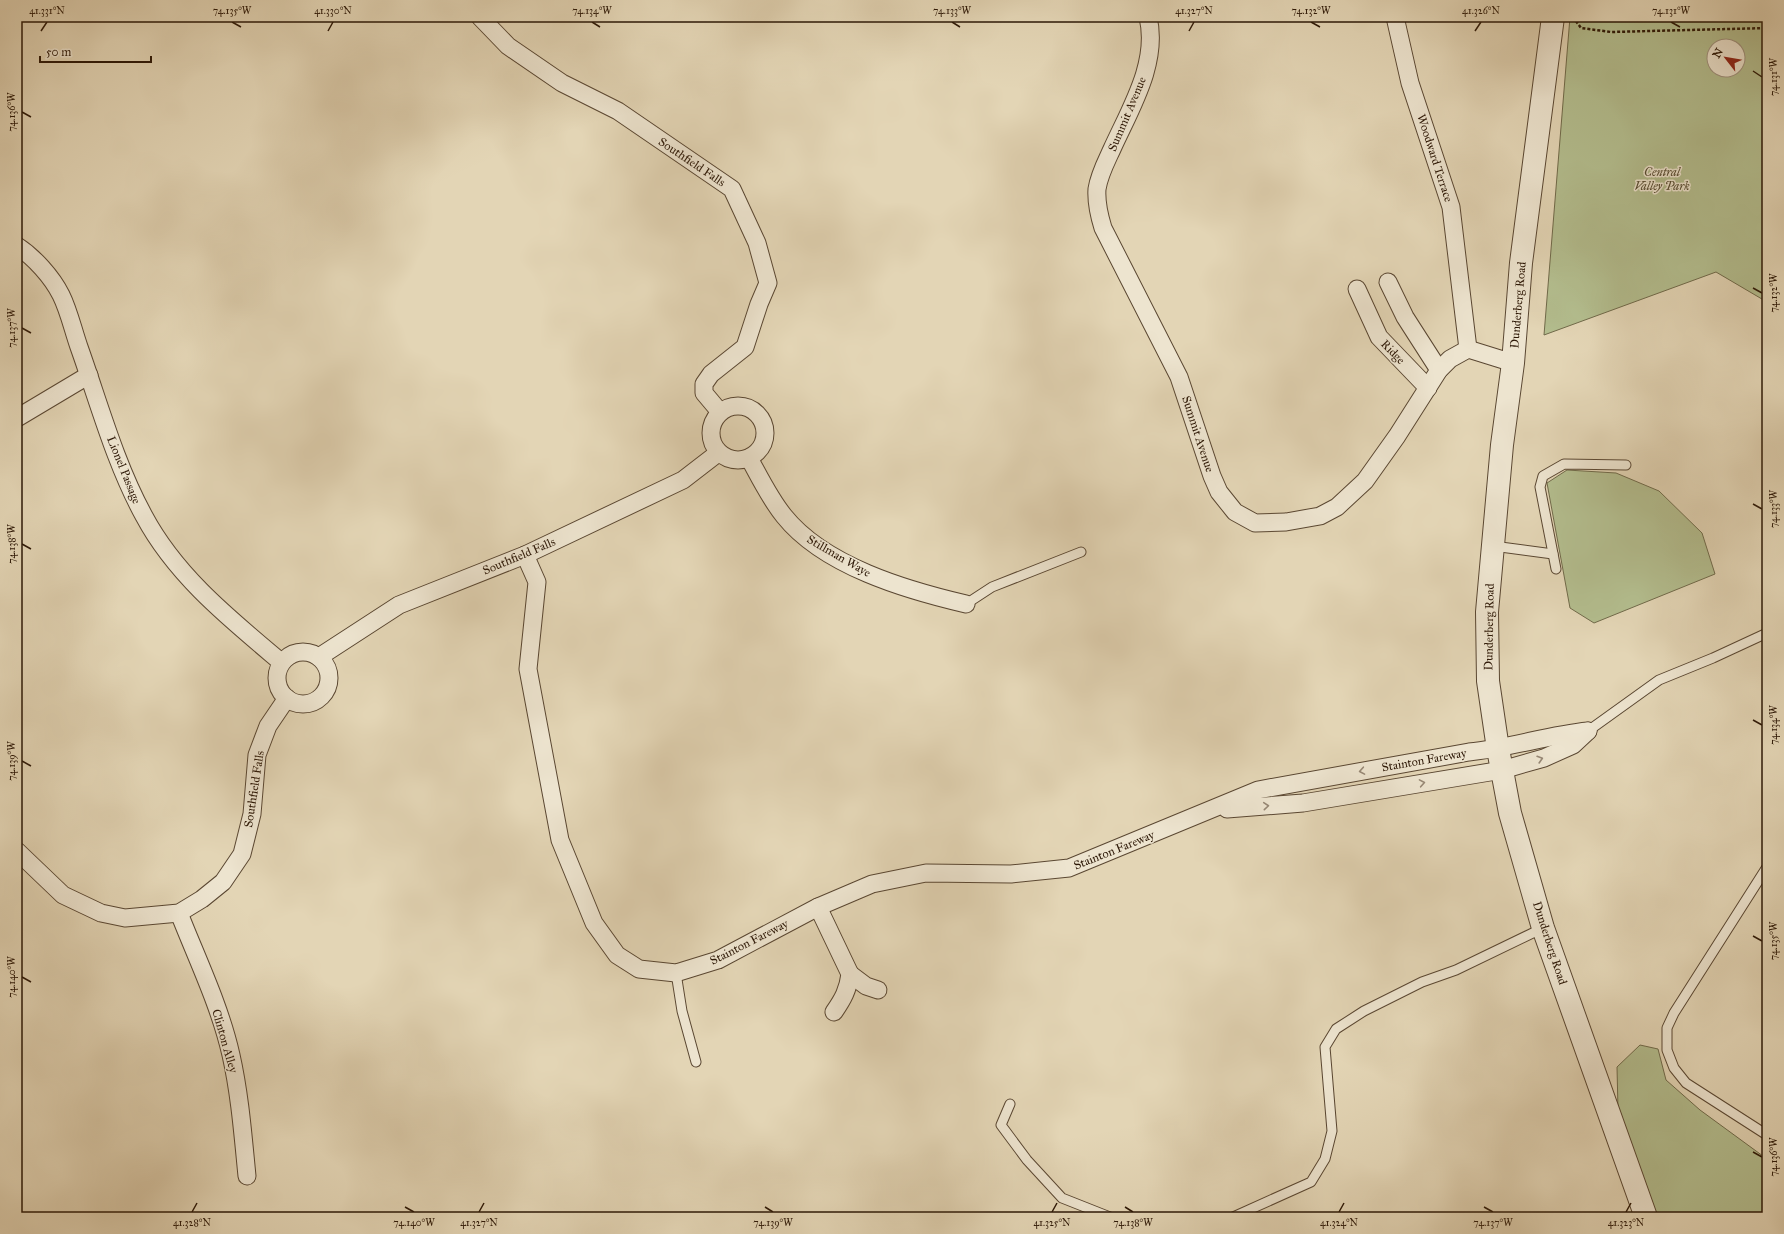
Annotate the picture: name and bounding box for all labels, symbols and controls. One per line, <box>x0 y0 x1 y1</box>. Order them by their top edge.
text: 41.331°N <box>29 5 65 17</box>
text: 74.135°W <box>213 5 252 17</box>
text: 41.330°N <box>314 5 352 17</box>
text: 74.134°W <box>572 5 612 17</box>
text: 74.133°W <box>933 5 972 17</box>
text: 41.327°N <box>1175 5 1213 17</box>
text: 74.132°W <box>1292 5 1331 17</box>
text: 41.326°N <box>1462 5 1500 17</box>
text: 74.131°W <box>1652 5 1691 17</box>
scale bar <box>40 38 151 64</box>
north arrow <box>1706 38 1746 78</box>
text: 50 m <box>46 45 71 59</box>
text: N <box>1710 45 1726 60</box>
text: 74.131°W <box>1768 57 1780 96</box>
street label: Summit Avenue <box>1105 75 1149 153</box>
text: 74.136°W <box>6 92 18 132</box>
street label: Woodward Terrace <box>1414 112 1456 204</box>
street label: Southfield Falls <box>656 134 728 190</box>
park label: Central Valley Park <box>1634 165 1690 193</box>
street label: Dunderberg Road <box>1507 261 1530 349</box>
text: 74.132°W <box>1768 273 1780 312</box>
text: 74.137°W <box>6 308 18 348</box>
street label: Ridge <box>1377 337 1408 368</box>
street label: Summit Avenue <box>1179 394 1217 474</box>
street label: Lionel Passage <box>103 434 144 506</box>
text: 74.133°W <box>1768 489 1780 528</box>
text: 74.138°W <box>6 524 18 564</box>
street label: Stillman Waye <box>805 532 873 580</box>
street label: Southfield Falls <box>481 534 557 578</box>
street label: Dunderberg Road <box>1481 583 1498 671</box>
text: 74.134°W <box>1768 705 1780 745</box>
text: 74.139°W <box>6 741 18 781</box>
street label: Stainton Fareway <box>1381 746 1468 774</box>
street label: Southfield Falls <box>241 750 267 828</box>
one-way arrow <box>1536 755 1543 764</box>
one-way arrow <box>1359 766 1366 775</box>
one-way arrow <box>1419 779 1425 788</box>
one-way arrow <box>1263 801 1269 810</box>
street label: Stainton Fareway <box>1072 827 1157 873</box>
street label: Dunderberg Road <box>1529 899 1570 987</box>
street label: Stainton Fareway <box>708 916 791 968</box>
text: 74.135°W <box>1768 921 1780 960</box>
text: 74.140°W <box>6 956 18 998</box>
street label: Clinton Alley <box>209 1007 241 1075</box>
text: 74.136°W <box>1768 1137 1780 1177</box>
text: 41.328°N <box>173 1217 211 1229</box>
text: 74.140°W <box>393 1217 435 1229</box>
text: 41.327°N <box>460 1217 498 1229</box>
text: 74.139°W <box>753 1217 793 1229</box>
text: 41.325°N <box>1033 1217 1071 1229</box>
text: 74.138°W <box>1113 1217 1153 1229</box>
text: 41.324°N <box>1320 1217 1359 1229</box>
text: 74.137°W <box>1473 1217 1513 1229</box>
text: 41.323°N <box>1608 1217 1645 1229</box>

